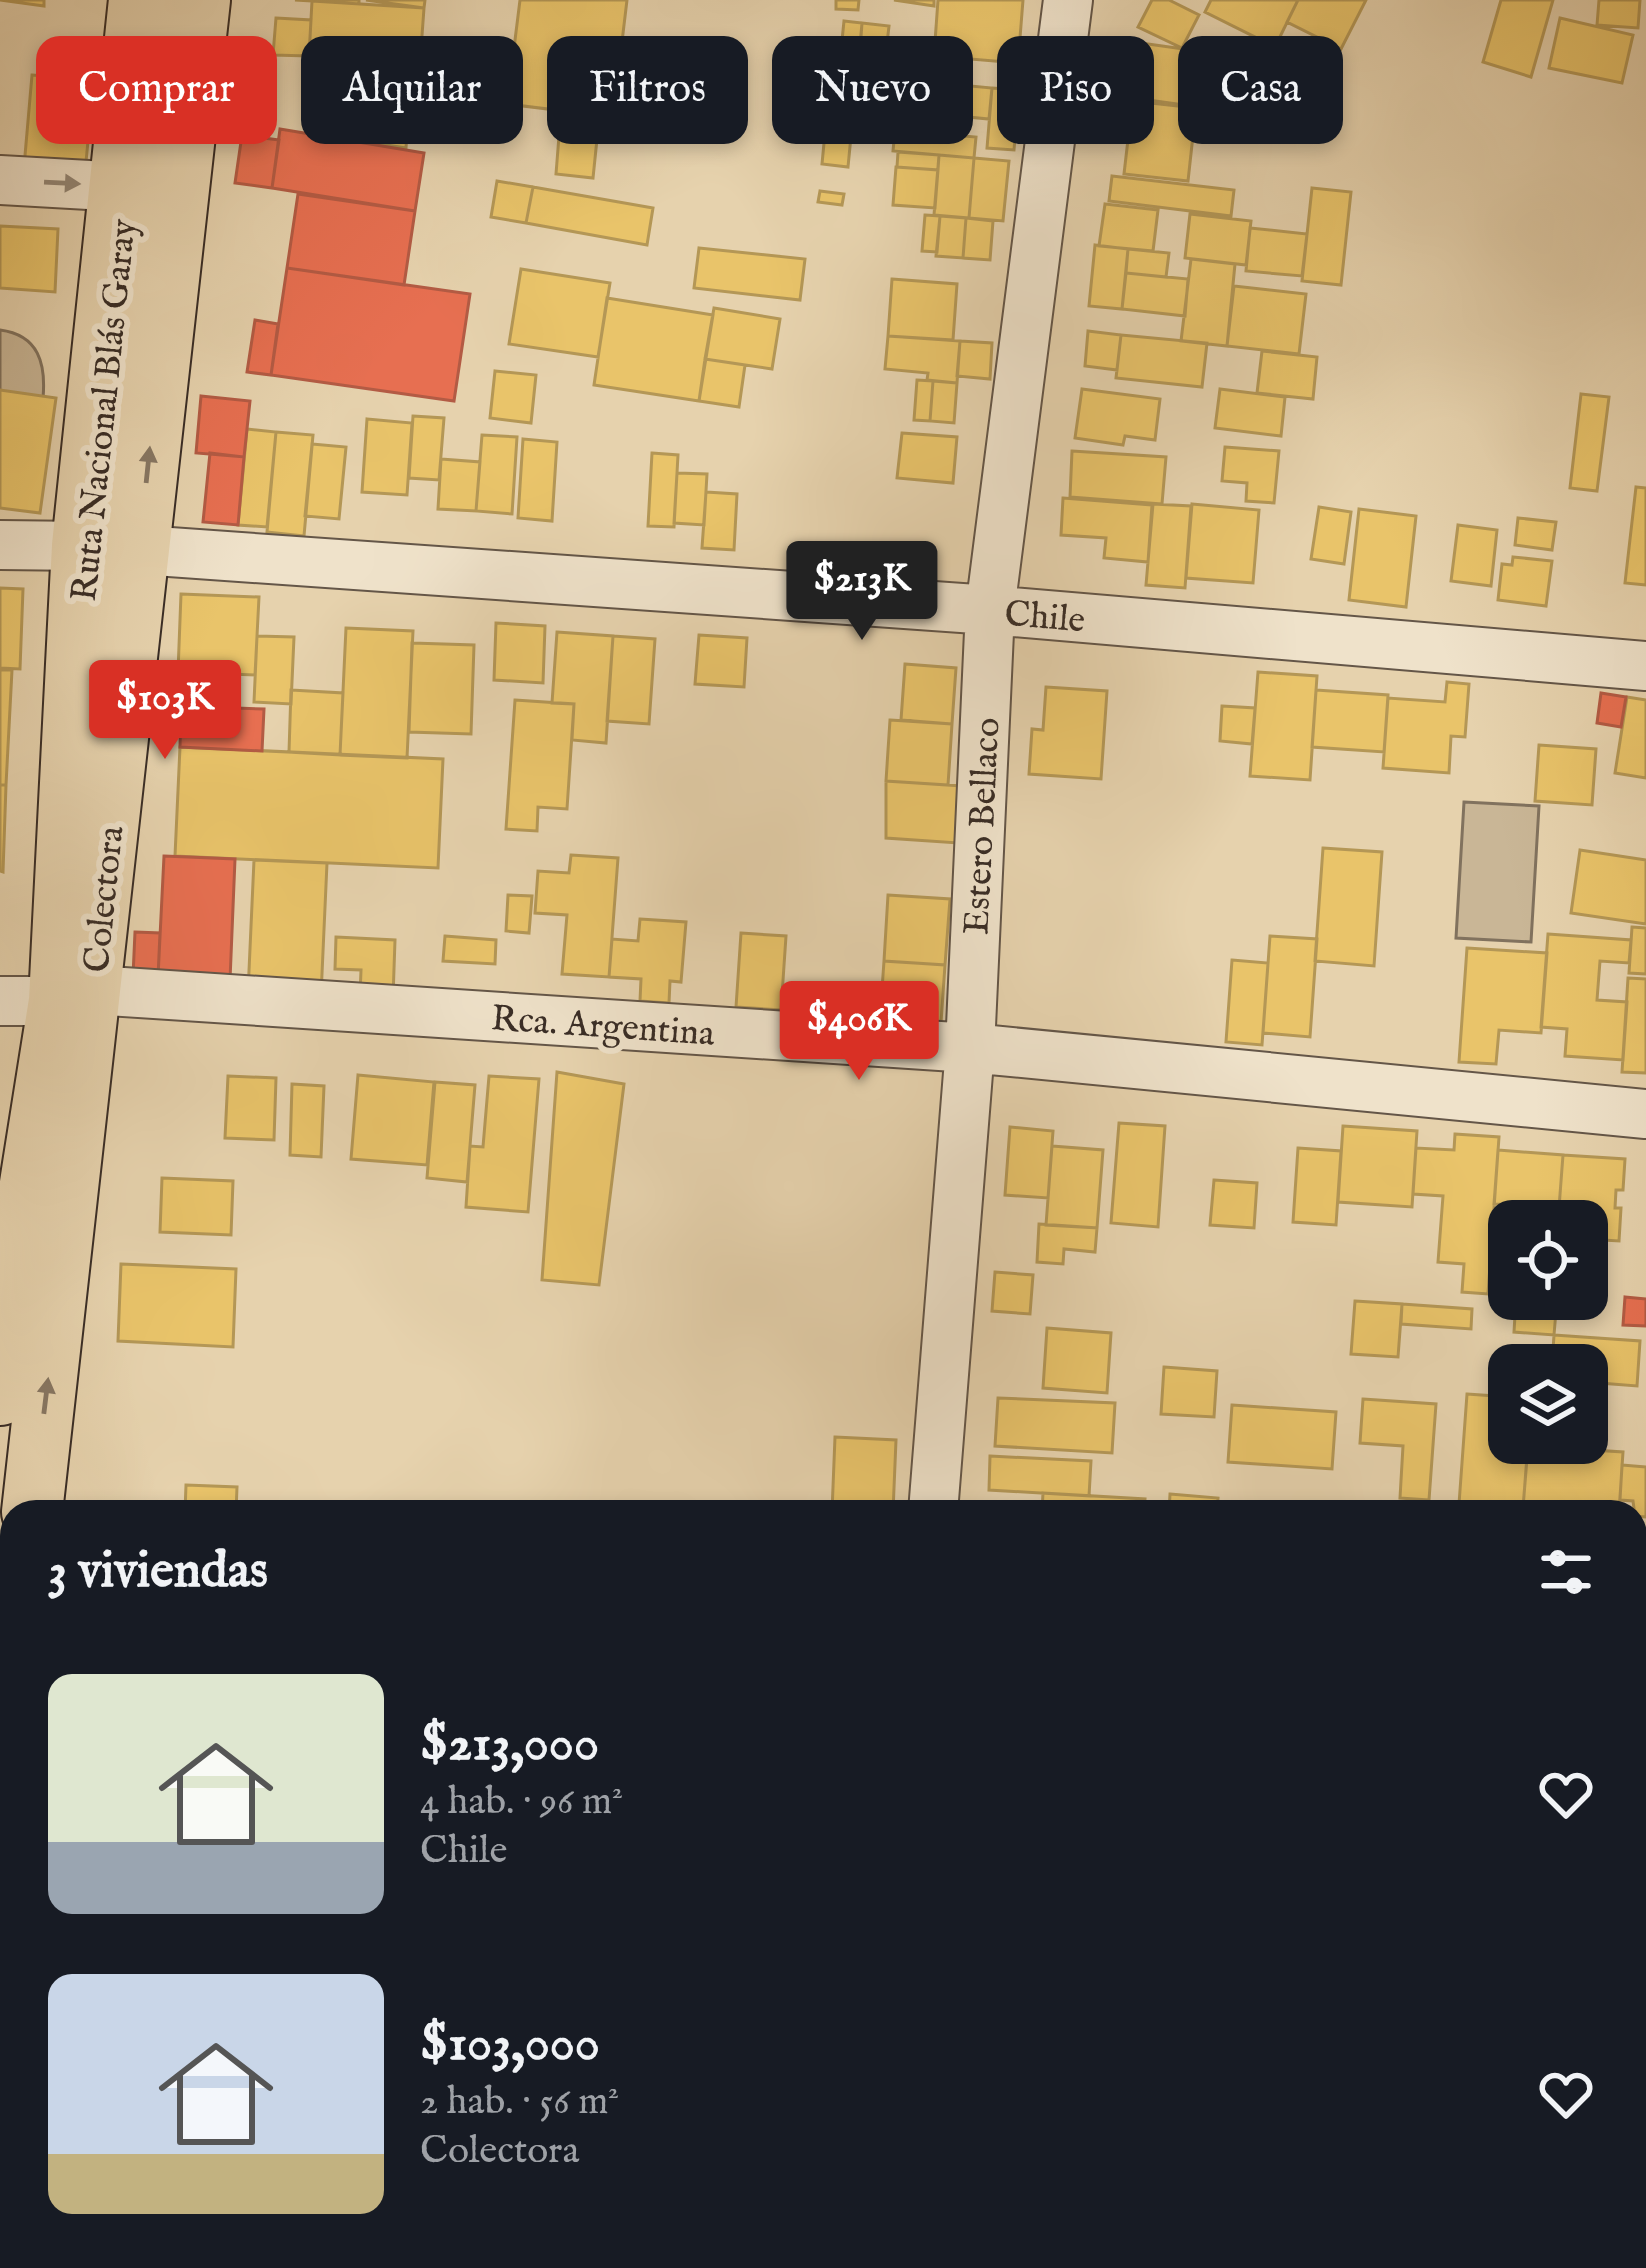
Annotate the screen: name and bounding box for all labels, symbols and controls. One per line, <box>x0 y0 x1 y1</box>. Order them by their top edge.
chip: Comprar <box>36 36 277 144</box>
chip: Alquilar <box>301 36 523 144</box>
chip: Filtros <box>547 36 748 144</box>
chip: Nuevo <box>772 36 973 144</box>
chip: Piso <box>997 36 1154 144</box>
chip: Casa <box>1178 36 1343 144</box>
one-way arrow <box>44 174 81 193</box>
street label: Ruta Nacional Blás Garay <box>62 217 148 604</box>
one-way arrow <box>139 446 158 483</box>
pin: $213K <box>778 541 946 643</box>
text: $213K <box>813 555 911 604</box>
street label: Chile <box>1003 592 1087 644</box>
pin: $103K <box>81 660 249 762</box>
text: $103K <box>116 674 214 723</box>
street label: Estero Bellaco <box>954 716 1012 936</box>
street label: Colectora <box>74 823 136 975</box>
pin: $406K <box>775 981 943 1083</box>
text: $406K <box>807 995 911 1044</box>
street label: Rca. Argentina <box>490 996 716 1058</box>
map controls <box>1488 1200 1608 1464</box>
button: locate <box>1488 1200 1608 1320</box>
button: layers <box>1488 1344 1608 1464</box>
one-way arrow <box>36 1377 55 1414</box>
icon: filters <box>1533 1539 1599 1605</box>
text: 3 viviendas <box>48 1540 268 1605</box>
text: $213,000 <box>420 1713 599 1778</box>
icon: home <box>144 1722 288 1866</box>
icon: heart <box>1533 1761 1599 1827</box>
text: 4 hab. · 96 m² <box>420 1778 623 1827</box>
text: Chile <box>420 1827 507 1876</box>
text: $103,000 <box>420 2013 600 2078</box>
icon: home <box>144 2022 288 2166</box>
icon: heart <box>1533 2061 1599 2127</box>
text: 2 hab. · 56 m² <box>420 2078 619 2127</box>
text: Colectora <box>420 2127 579 2176</box>

